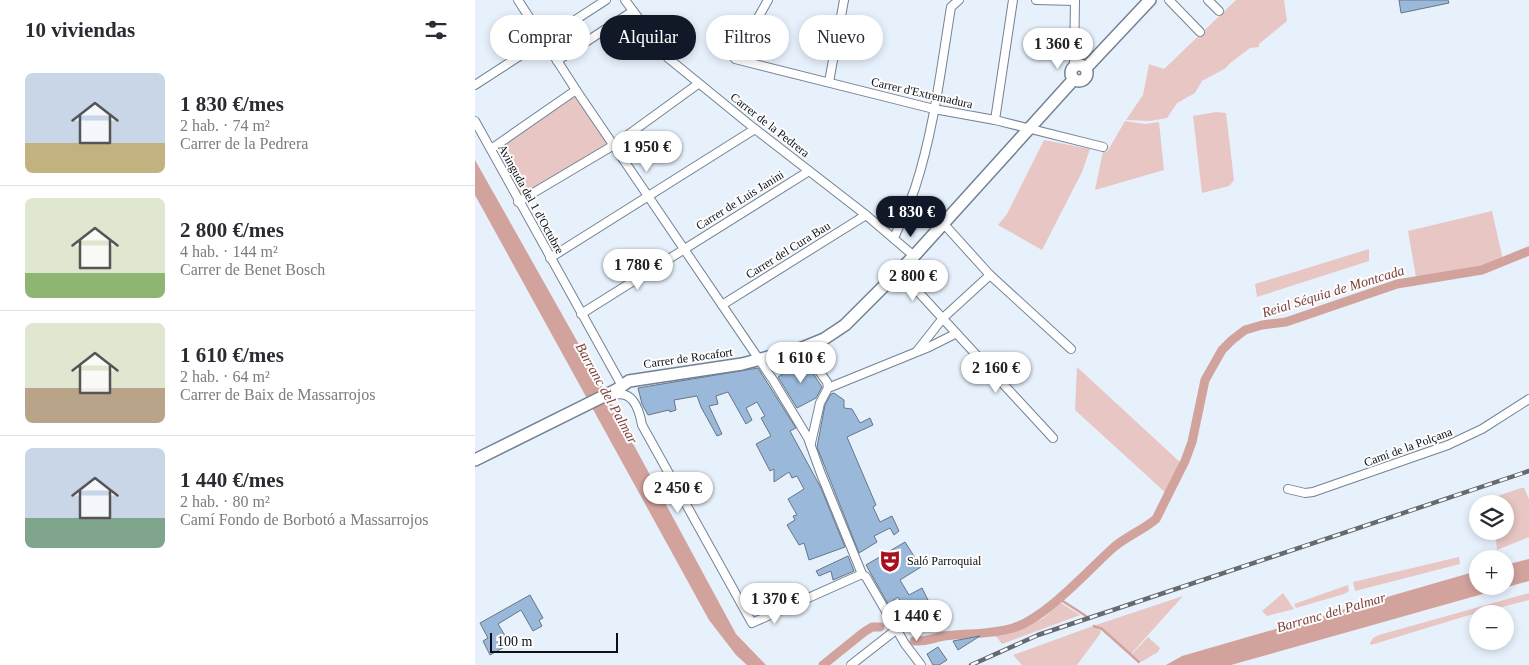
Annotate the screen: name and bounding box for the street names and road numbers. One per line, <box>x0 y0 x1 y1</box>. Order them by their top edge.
street label: Carrer d'Extremadura <box>870 75 975 112</box>
street label: Carrer de la Pedrera <box>728 90 813 161</box>
street label: Avinguda del 1 d'Octubre <box>495 142 567 256</box>
street label: Carrer de Luis Janini <box>693 167 787 233</box>
street label: Carrer del Cura Bau <box>743 218 833 282</box>
street label: Carrer de Rocafort <box>642 345 734 371</box>
street label: Camí de la Polçana <box>1362 424 1455 469</box>

